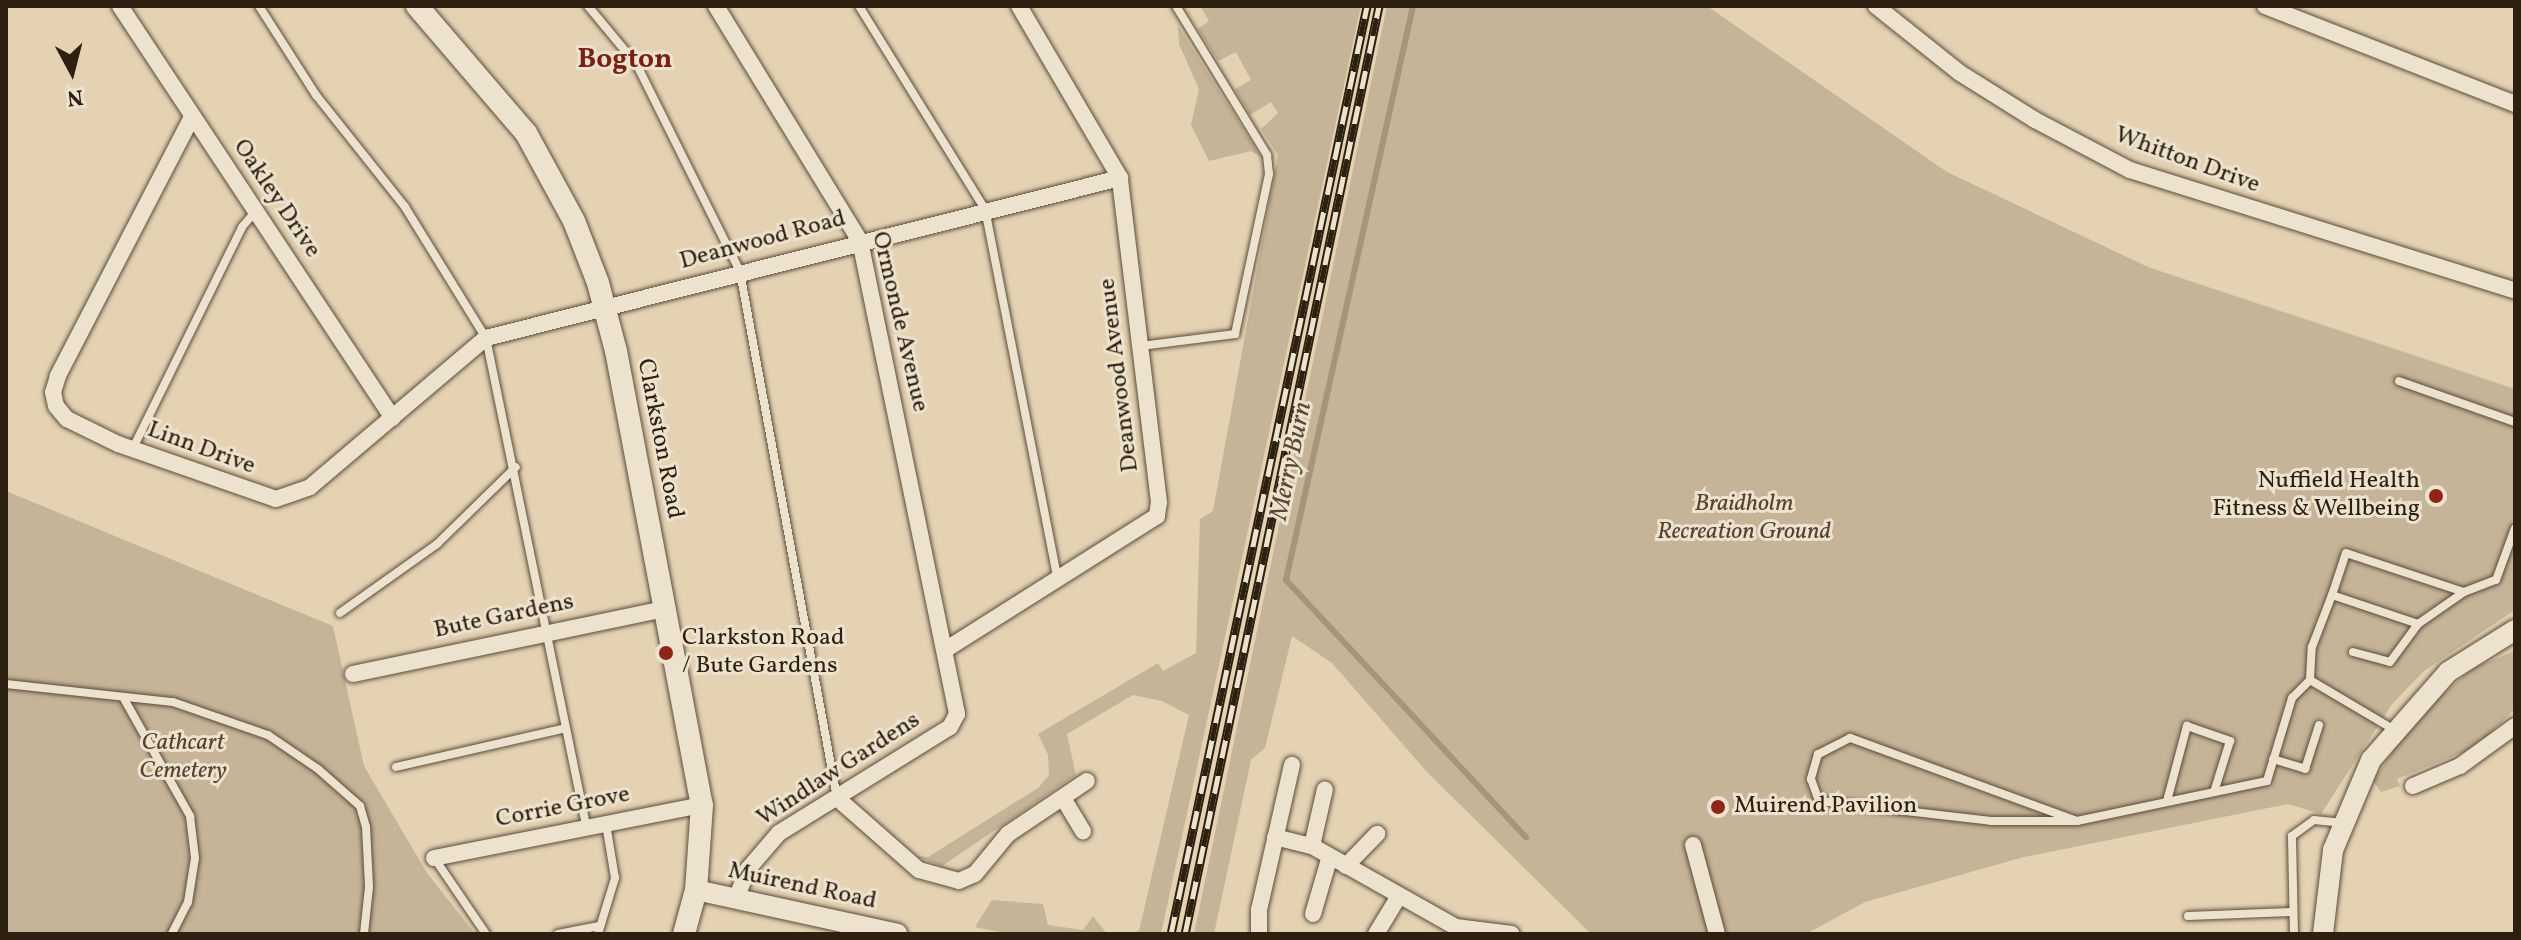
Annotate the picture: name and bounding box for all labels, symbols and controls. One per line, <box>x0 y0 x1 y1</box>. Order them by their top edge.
north arrow <box>32 32 112 112</box>
district label: Bogton <box>578 43 672 77</box>
text: N <box>65 80 85 113</box>
street label: Whitton Drive <box>2111 121 2263 201</box>
street label: Oakley Drive <box>226 134 326 264</box>
street label: Deanwood Road <box>677 205 849 277</box>
street label: Ormonde Avenue <box>864 229 934 415</box>
street label: Deanwood Avenue <box>1094 277 1146 473</box>
street label: Clarkston Road <box>629 357 689 521</box>
water label: Merry Burn <box>1264 399 1320 523</box>
street label: Linn Drive <box>143 416 259 482</box>
place label: Nuffield Health Fitness & Wellbeing <box>2212 468 2420 524</box>
marker: Nuffield Health Fitness & Wellbeing <box>2427 487 2445 505</box>
park label: Braidholm Recreation Ground <box>1657 491 1831 547</box>
street label: Bute Gardens <box>432 588 576 646</box>
place label: Clarkston Road / Bute Gardens <box>682 625 844 681</box>
marker: Clarkston Road / Bute Gardens <box>657 644 675 662</box>
street label: Windlaw Gardens <box>752 706 926 834</box>
park label: Cathcart Cemetery <box>139 730 227 786</box>
street label: Corrie Grove <box>494 781 632 835</box>
place label: Muirend Pavilion <box>1734 793 1917 821</box>
marker: Muirend Pavilion <box>1709 798 1727 816</box>
street label: Muirend Road <box>725 857 879 917</box>

